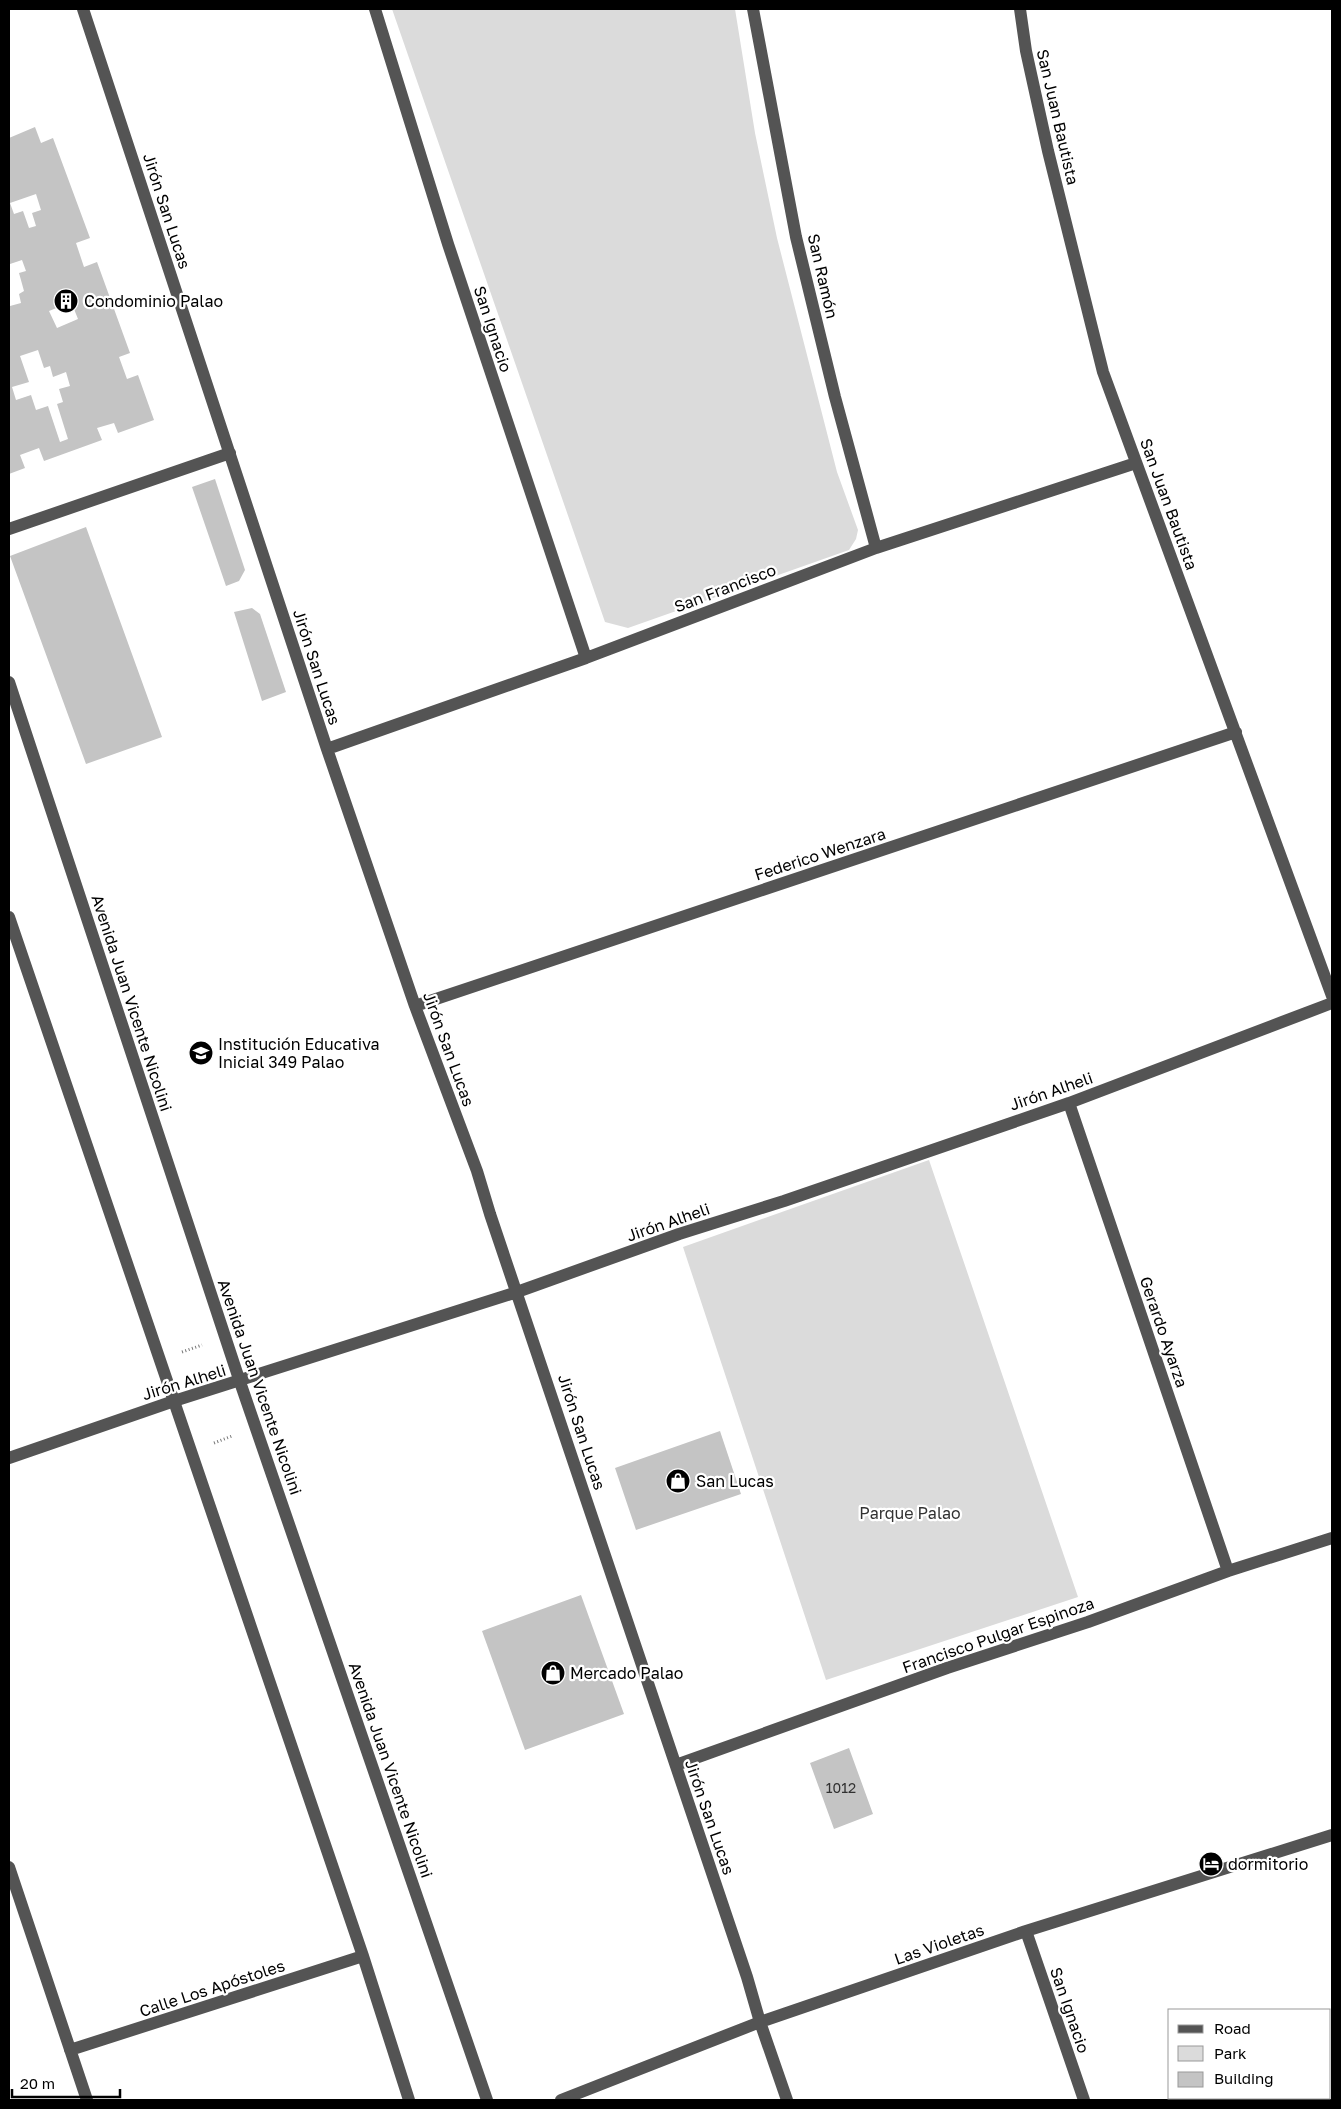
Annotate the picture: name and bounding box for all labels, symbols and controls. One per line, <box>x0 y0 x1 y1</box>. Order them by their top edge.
street label: San Juan Bautista <box>1033 47 1083 187</box>
street label: Jirón San Lucas <box>139 151 195 271</box>
street label: San Ramón <box>804 232 842 320</box>
street label: San Ignacio <box>470 283 516 375</box>
building icon: Condominio Palao <box>53 288 79 314</box>
place label: Condominio Palao <box>84 291 223 311</box>
street label: San Juan Bautista <box>1136 435 1202 573</box>
street label: San Francisco <box>671 559 779 617</box>
street label: Jirón San Lucas <box>289 607 345 727</box>
street label: Federico Wenzara <box>752 823 888 885</box>
street label: Avenida Juan Vicente Nicolini <box>87 892 177 1114</box>
street label: Jirón San Lucas <box>419 989 479 1109</box>
place label: Institución Educativa Inicial 349 Palao <box>218 1034 380 1072</box>
school or university icon: Institución Educativa Inicial 349 Palao <box>188 1040 214 1066</box>
street label: Jirón Alheli <box>1007 1067 1095 1115</box>
street label: Jirón Alheli <box>624 1198 712 1246</box>
street label: Gerardo Ayarza <box>1136 1274 1192 1390</box>
street label: Avenida Juan Vicente Nicolini <box>214 1277 306 1497</box>
street label: Jirón Alheli <box>140 1360 228 1404</box>
street label: Jirón San Lucas <box>554 1372 610 1492</box>
shop icon: San Lucas <box>665 1468 691 1494</box>
place label: San Lucas <box>696 1471 774 1491</box>
park label: Parque Palao <box>859 1503 961 1523</box>
street label: Francisco Pulgar Espinoza <box>899 1593 1097 1677</box>
street label: Avenida Juan Vicente Nicolini <box>345 1660 437 1880</box>
shop icon: Mercado Palao <box>540 1660 566 1686</box>
place label: Mercado Palao <box>570 1663 683 1683</box>
street label: Jirón San Lucas <box>681 1757 739 1877</box>
house number: 1012 <box>826 1779 856 1796</box>
hotel icon: dormitorio <box>1198 1851 1224 1877</box>
place label: dormitorio <box>1228 1854 1308 1874</box>
street label: Las Violetas <box>892 1919 986 1969</box>
street label: Calle Los Apóstoles <box>137 1955 287 2021</box>
street label: San Ignacio <box>1046 1964 1094 2056</box>
legend <box>1168 2009 1331 2099</box>
text: Road <box>1214 2019 1251 2037</box>
text: Park <box>1214 2044 1247 2062</box>
scale bar <box>12 2066 120 2098</box>
text: Building <box>1214 2069 1274 2087</box>
text: 20 m <box>20 2074 55 2092</box>

